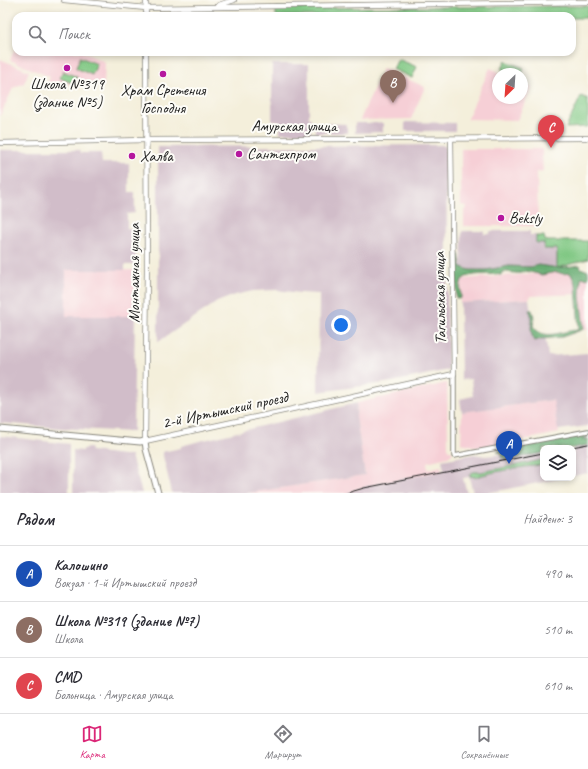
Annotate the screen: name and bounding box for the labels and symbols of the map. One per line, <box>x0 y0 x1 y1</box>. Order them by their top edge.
marker: Школа №319 (здание №5) <box>62 63 72 73</box>
north arrow <box>492 68 528 104</box>
marker: Храм Сретения Господня <box>158 69 168 79</box>
pin: B <box>380 70 406 103</box>
place label: Школа №319 (здание №5) <box>30 74 106 112</box>
place label: Храм Сретения Господня <box>121 80 206 118</box>
pin: C <box>538 115 564 148</box>
street label: Амурская улица <box>251 116 338 136</box>
place label: Сантехпром <box>247 144 317 164</box>
place label: Халва <box>140 146 174 166</box>
marker: Сантехпром <box>234 149 244 159</box>
marker: Халва <box>127 151 137 161</box>
place label: Beksly <box>509 208 544 228</box>
marker: Beksly <box>496 213 506 223</box>
street label: Монтажная улица <box>124 222 144 323</box>
street label: Тагильская улица <box>429 251 451 344</box>
your location <box>331 315 351 335</box>
street label: 2-й Иртышский проезд <box>160 387 291 433</box>
pin: A <box>496 431 522 464</box>

